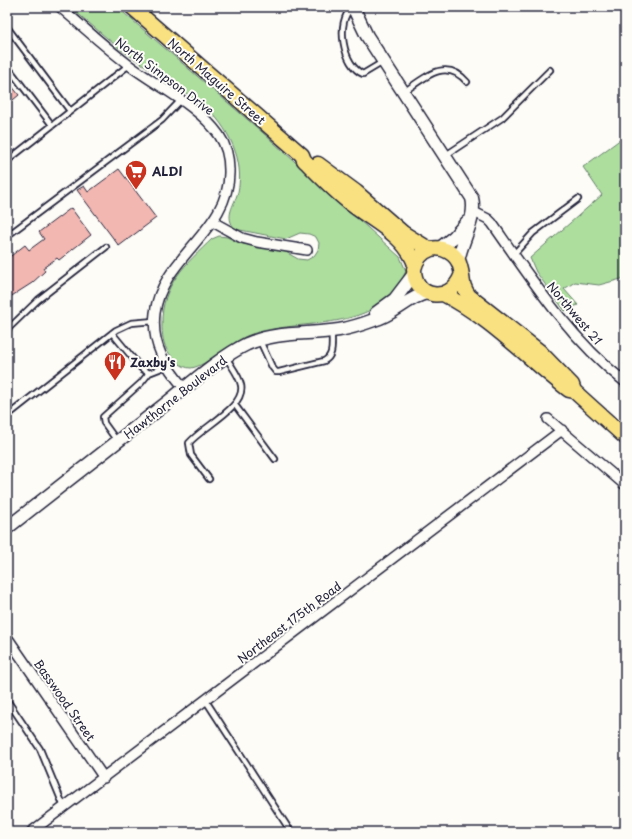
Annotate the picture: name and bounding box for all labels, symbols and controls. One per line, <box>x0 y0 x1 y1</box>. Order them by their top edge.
street label: North Simpson Drive <box>112 33 218 119</box>
street label: North Maguire Street <box>164 33 270 129</box>
supermarket icon: ALDI <box>123 158 149 191</box>
place label: ALDI <box>151 162 182 180</box>
street label: Northwest 21 <box>543 278 607 348</box>
restaurant icon: Zaxby's <box>102 349 128 382</box>
street label: Hawthorne Boulevard <box>120 351 231 443</box>
place label: Zaxby's <box>130 353 176 371</box>
street label: Northeast 175th Road <box>233 577 345 667</box>
street label: Basswood Street <box>30 655 100 745</box>

